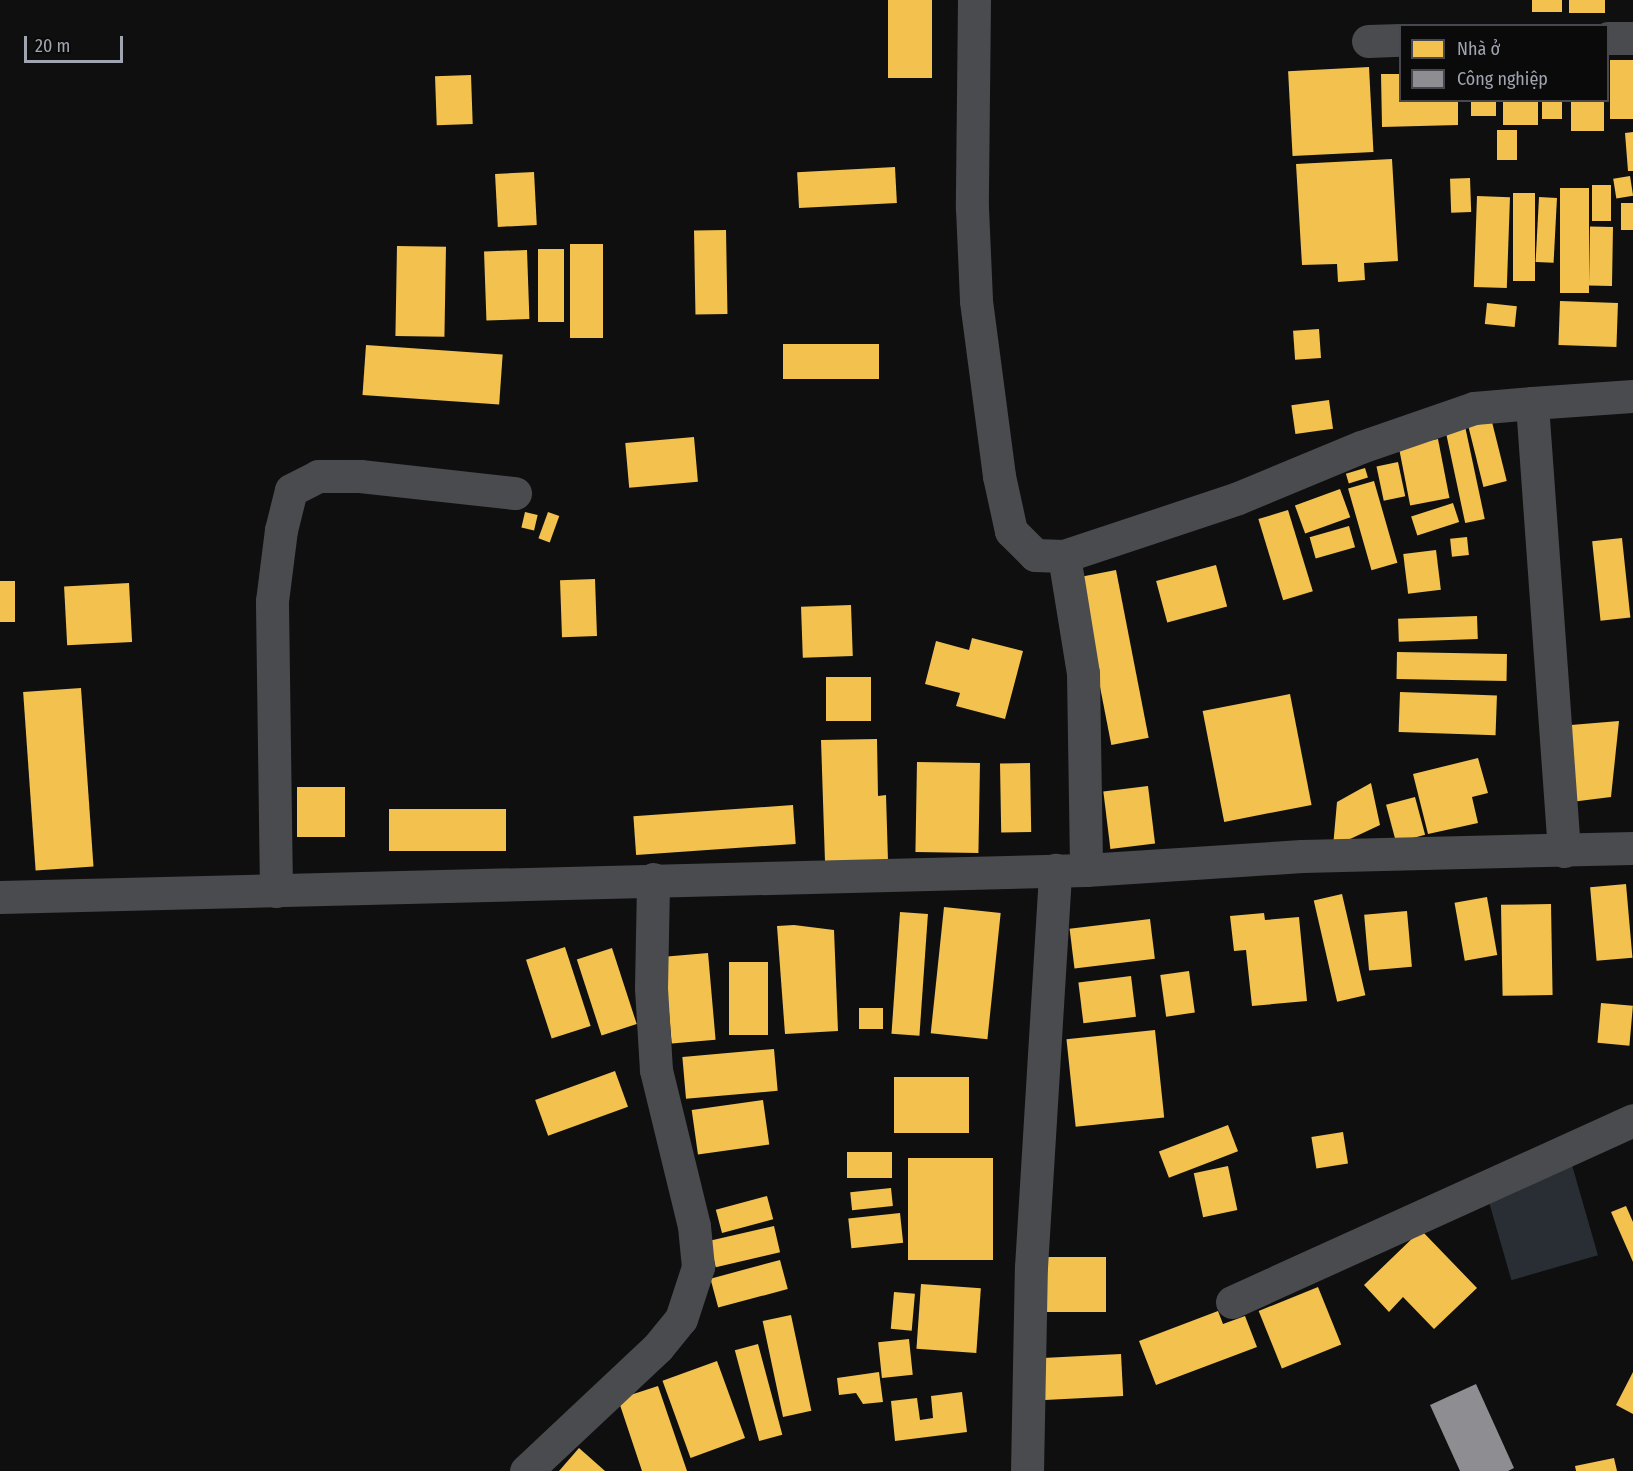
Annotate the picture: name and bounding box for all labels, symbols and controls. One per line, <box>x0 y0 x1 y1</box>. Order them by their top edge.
scale bar <box>27 24 126 62</box>
legend <box>1399 24 1609 102</box>
text: 20 m <box>35 35 70 57</box>
text: Nhà ở <box>1457 38 1500 60</box>
text: Công nghiệp <box>1457 68 1548 90</box>

